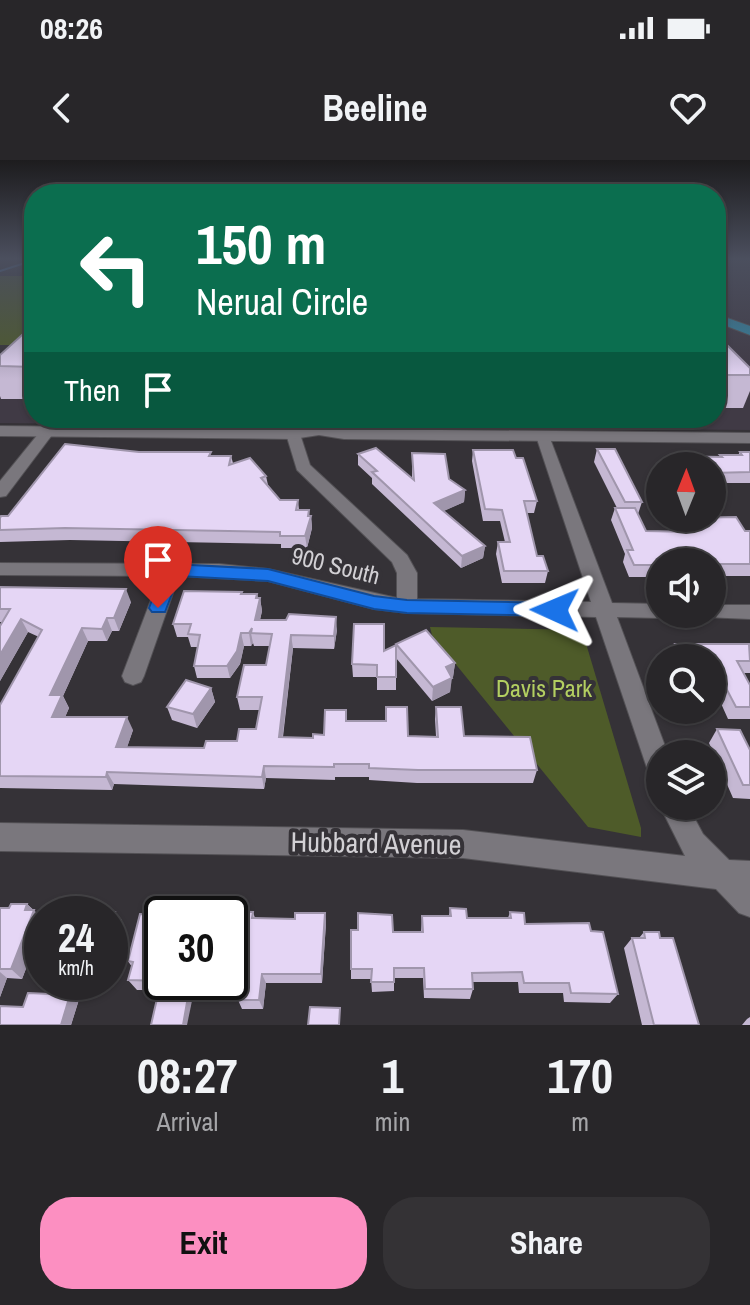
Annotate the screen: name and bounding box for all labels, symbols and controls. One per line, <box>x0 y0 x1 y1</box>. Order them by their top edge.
text: 08:26 <box>40 8 103 48</box>
text: Beeline <box>322 84 428 132</box>
icon: back <box>40 86 84 130</box>
icon: heart <box>666 86 710 130</box>
text: 150 m <box>196 206 326 281</box>
icon: left <box>64 216 168 320</box>
text: Nerual Circle <box>196 278 368 326</box>
icon: arrive <box>136 368 180 412</box>
text: Then <box>64 370 120 410</box>
north arrow <box>646 452 726 532</box>
map controls <box>646 452 726 820</box>
pin <box>124 526 192 608</box>
icon: arrive <box>136 538 180 582</box>
street label: 900 South <box>289 539 383 591</box>
button: sound <box>646 548 726 628</box>
position arrow <box>513 568 597 652</box>
button: search <box>646 644 726 724</box>
park label: Davis Park <box>496 672 592 704</box>
button: layers <box>646 740 726 820</box>
street label: Hubbard Avenue <box>290 823 462 863</box>
speed limit sign: 30 <box>144 896 248 1000</box>
text: 24 <box>58 911 94 964</box>
text: km/h <box>58 954 94 981</box>
text: 08:27 <box>137 1043 238 1108</box>
text: 1 <box>382 1043 403 1108</box>
text: 170 <box>547 1043 613 1108</box>
text: Arrival <box>157 1104 218 1139</box>
text: min <box>375 1104 410 1139</box>
text: m <box>571 1104 589 1139</box>
button: Exit <box>40 1197 367 1289</box>
button: Share <box>383 1197 710 1289</box>

